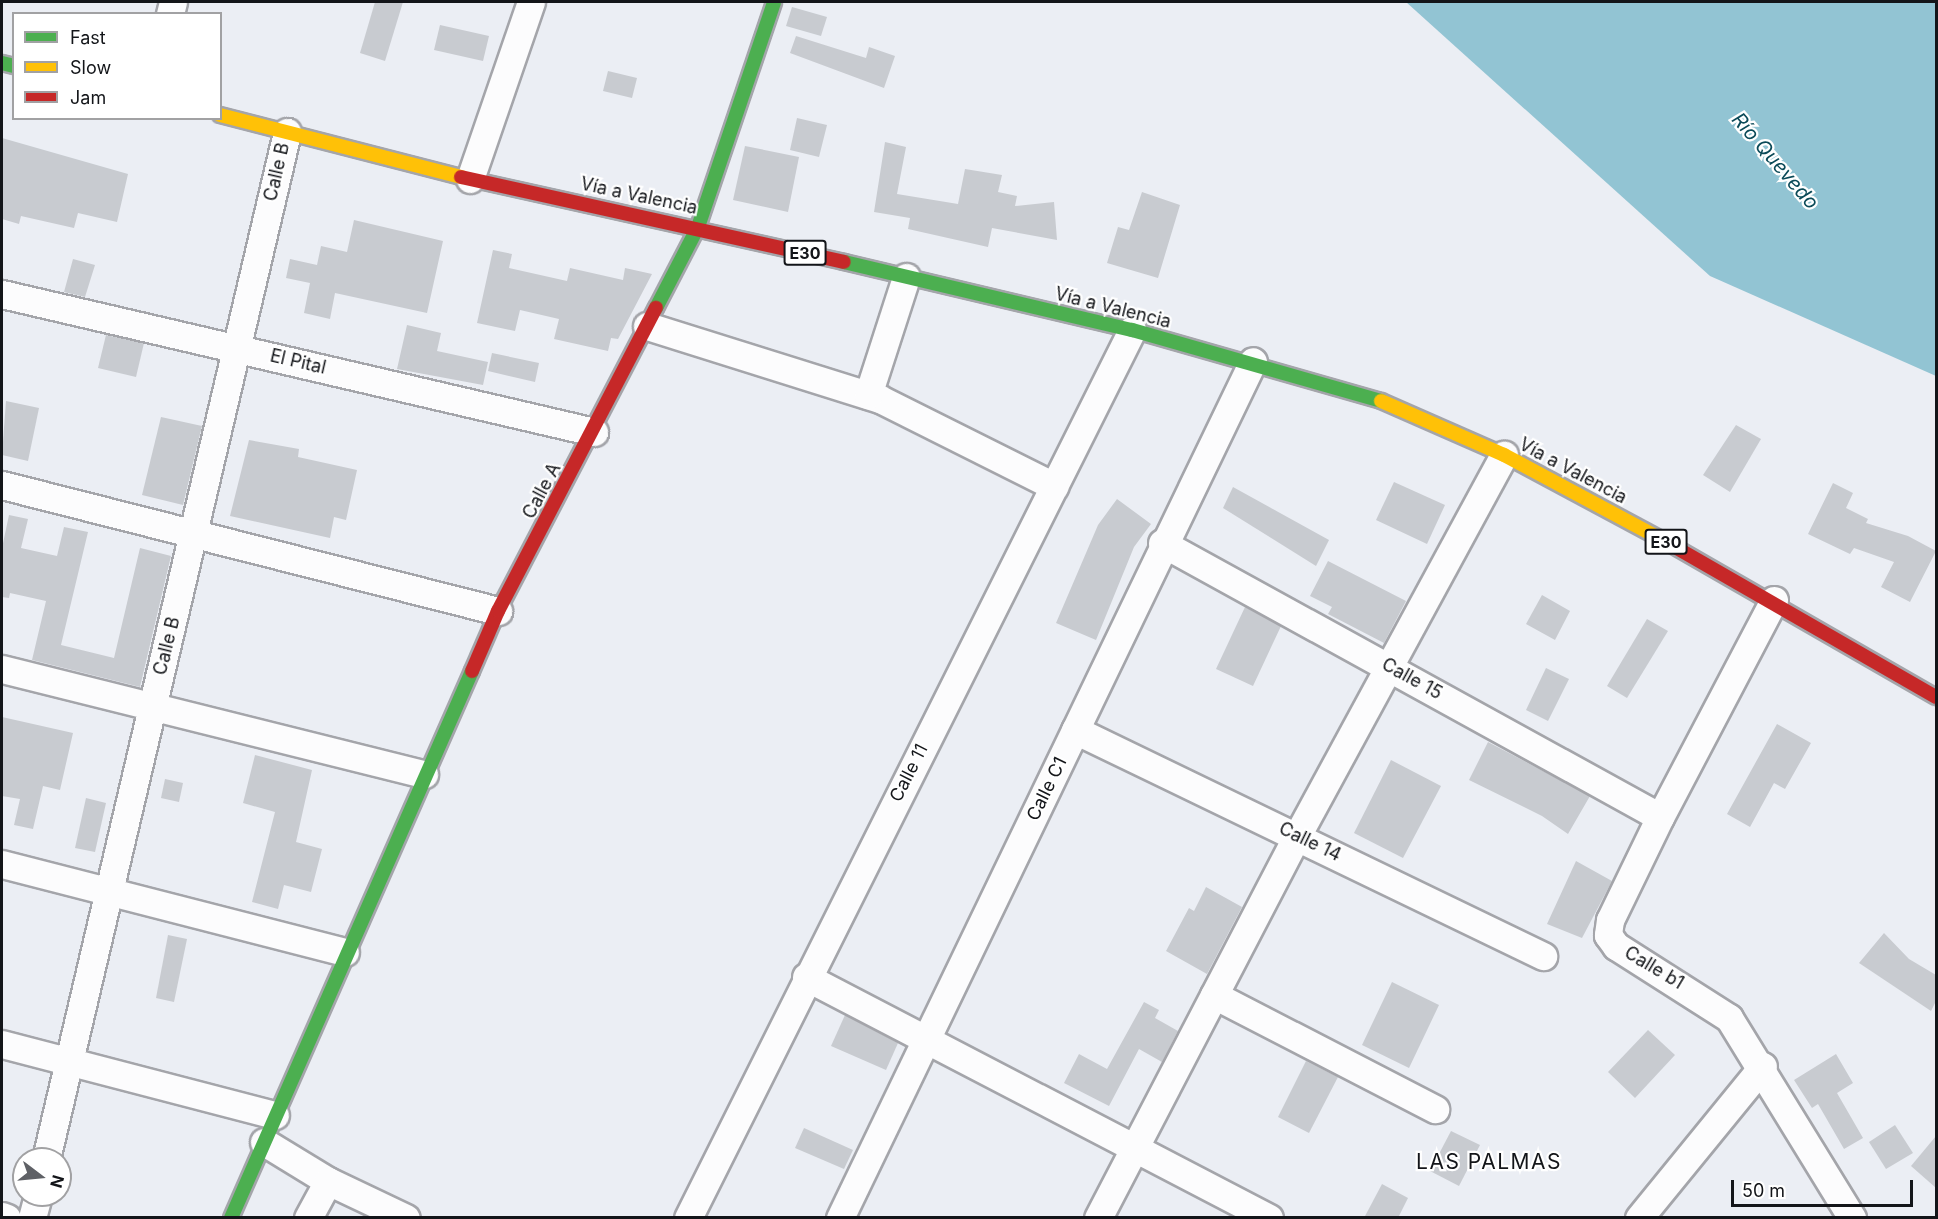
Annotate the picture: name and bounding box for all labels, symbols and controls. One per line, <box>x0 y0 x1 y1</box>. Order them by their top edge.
legend <box>12 12 222 120</box>
text: Fast <box>70 27 106 48</box>
text: Slow <box>70 57 111 78</box>
text: Jam <box>70 87 106 108</box>
water label: Río Quevedo <box>1727 108 1823 214</box>
street label: Calle B <box>260 141 294 203</box>
street label: Vía a Valencia <box>579 173 699 219</box>
road number: E30 <box>782 240 828 266</box>
street label: Vía a Valencia <box>1053 283 1173 333</box>
street label: El Pital <box>268 345 328 379</box>
street label: Vía a Valencia <box>1515 434 1631 508</box>
street label: Calle A <box>518 459 566 523</box>
road number: E30 <box>1644 529 1688 555</box>
street label: Calle B <box>149 615 185 677</box>
street label: Calle 15 <box>1378 654 1446 704</box>
street label: Calle 11 <box>885 740 933 806</box>
street label: Calle C1 <box>1022 754 1072 824</box>
street label: Calle 14 <box>1275 818 1345 866</box>
street label: Calle b1 <box>1620 942 1688 994</box>
north arrow <box>12 1147 72 1207</box>
district label: LAS PALMAS <box>1416 1149 1562 1175</box>
scale bar <box>1734 1168 1916 1206</box>
text: N <box>46 1173 69 1190</box>
text: 50 m <box>1742 1180 1785 1201</box>

